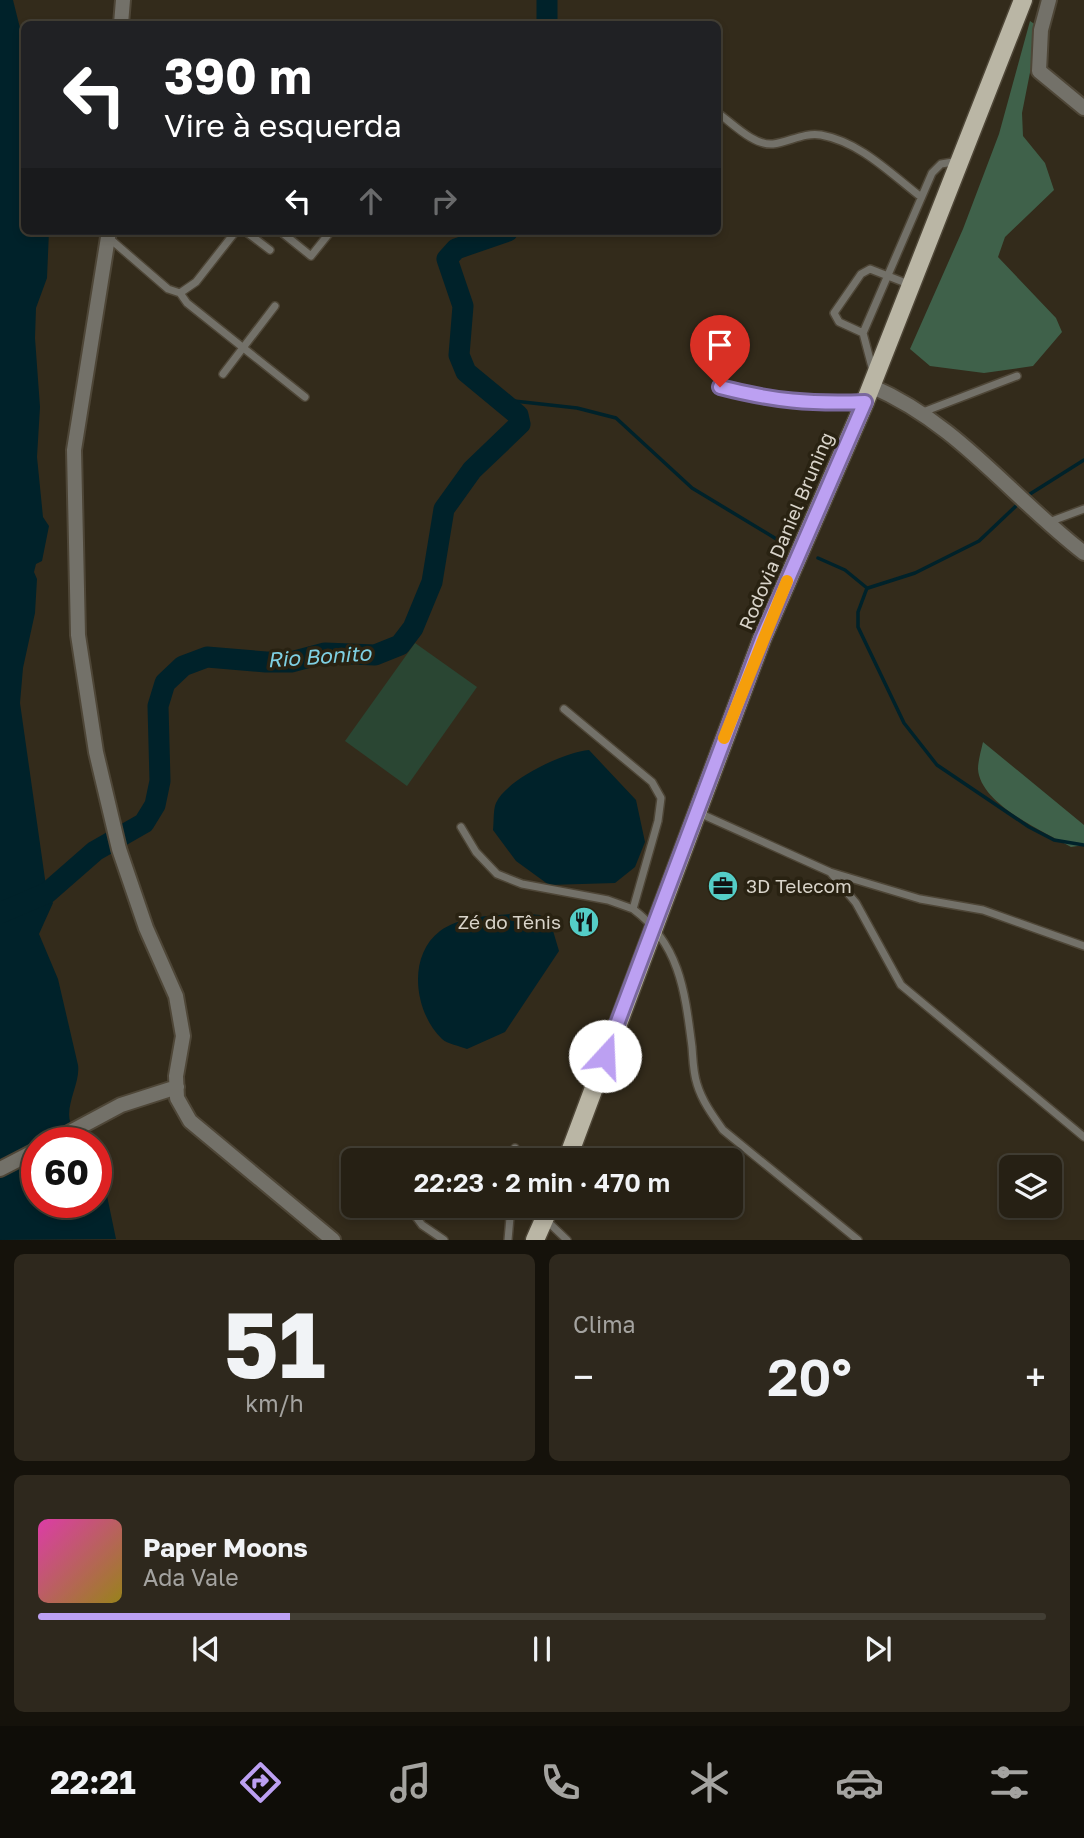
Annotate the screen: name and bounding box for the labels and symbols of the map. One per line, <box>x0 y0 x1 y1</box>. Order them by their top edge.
pin <box>690 315 750 387</box>
street label: Rodovia Daniel Bruning <box>733 429 838 633</box>
water label: Rio Bonito <box>266 639 373 673</box>
office icon: 3D Telecom <box>706 869 740 903</box>
place label: 3D Telecom <box>746 874 852 897</box>
restaurant icon: Zé do Tênis <box>567 905 601 939</box>
place label: Zé do Tênis <box>458 910 561 933</box>
position arrow <box>568 1019 642 1093</box>
speed limit sign: 60 <box>21 1127 112 1218</box>

